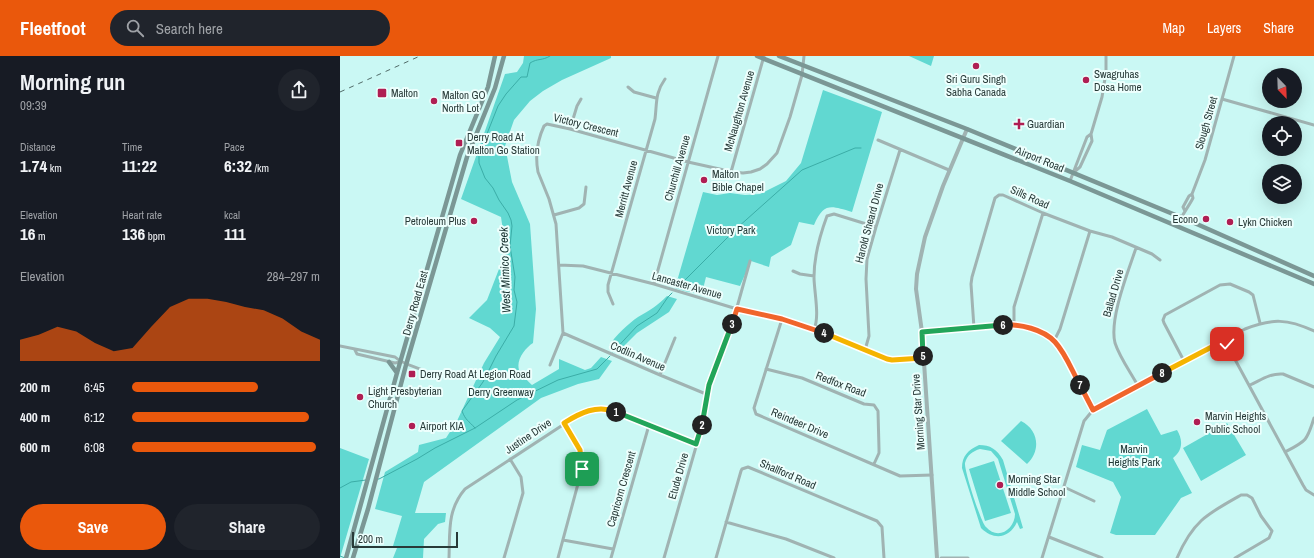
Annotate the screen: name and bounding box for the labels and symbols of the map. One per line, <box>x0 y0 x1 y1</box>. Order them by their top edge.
marker: Sri Guru Singh Sabha Canada <box>971 61 981 71</box>
place label: Swagruhas Dosa Home <box>1094 67 1142 94</box>
north arrow <box>1262 68 1302 108</box>
street label: McNaughton Avenue <box>721 69 757 153</box>
place label: Sri Guru Singh Sabha Canada <box>946 72 1006 99</box>
marker: Swagruhas Dosa Home <box>1081 75 1091 85</box>
place label: Malton <box>391 86 418 100</box>
marker: Malton <box>376 87 388 99</box>
place label: Malton GO North Lot <box>442 88 486 115</box>
street label: Slough Street <box>1192 94 1220 151</box>
marker: Malton GO North Lot <box>429 96 439 106</box>
street label: Victory Crescent <box>552 110 620 140</box>
place label: Guardian <box>1027 117 1065 131</box>
marker: Guardian <box>1014 119 1024 129</box>
place label: Derry Road At Malton Go Station <box>467 130 540 157</box>
street label: Churchill Avenue <box>661 133 693 203</box>
marker: Derry Road At Malton Go Station <box>454 138 464 148</box>
street label: Airport Road <box>1013 143 1066 175</box>
street label: Merritt Avenue <box>612 159 640 219</box>
place label: Malton Bible Chapel <box>712 167 764 194</box>
marker: Malton Bible Chapel <box>699 175 709 185</box>
street label: Harold Sheard Drive <box>852 181 886 265</box>
street label: Sills Road <box>1008 182 1052 212</box>
place label: Econo <box>1172 212 1198 226</box>
place label: Petroleum Plus <box>405 214 466 228</box>
marker: Econo <box>1201 214 1211 224</box>
place label: Lykn Chicken <box>1238 215 1292 229</box>
marker: Petroleum Plus <box>469 216 479 226</box>
marker: Lykn Chicken <box>1225 217 1235 227</box>
park label: Victory Park <box>707 223 756 237</box>
water label: West Mimico Creek <box>495 226 514 313</box>
street label: Ballad Drive <box>1099 267 1127 319</box>
street label: Lancaster Avenue <box>650 268 724 302</box>
street label: Derry Road East <box>399 269 431 337</box>
pin: 3 <box>722 314 742 334</box>
pin: 6 <box>993 315 1013 335</box>
pin: 4 <box>814 323 834 343</box>
pin <box>1210 327 1244 361</box>
street label: Codlin Avenue <box>608 338 668 374</box>
pin: 5 <box>913 346 933 366</box>
pin: 8 <box>1152 363 1172 383</box>
place label: Derry Road At Legion Road <box>420 367 531 381</box>
street label: Redfox Road <box>814 368 868 400</box>
marker: Derry Road At Legion Road <box>407 369 417 379</box>
street label: Morning Star Drive <box>908 374 928 450</box>
pin: 7 <box>1070 375 1090 395</box>
place label: Light Presbyterian Church <box>368 384 442 411</box>
park label: Derry Greenway <box>468 385 534 399</box>
marker: Light Presbyterian Church <box>355 392 365 402</box>
pin: 1 <box>606 402 626 422</box>
street label: Reindeer Drive <box>769 405 831 441</box>
place label: Marvin Heights Public School <box>1205 409 1267 436</box>
street label: Justine Drive <box>502 415 554 457</box>
pin: 2 <box>692 415 712 435</box>
marker: Marvin Heights Public School <box>1192 417 1202 427</box>
place label: Airport KIA <box>419 419 465 433</box>
marker: Airport KIA <box>407 421 417 431</box>
park label: Marvin Heights Park <box>1108 442 1161 469</box>
street label: Capricorn Crescent <box>603 449 639 529</box>
street label: Etude Drive <box>665 451 691 501</box>
pin <box>565 452 599 486</box>
street label: Shallford Road <box>758 456 818 492</box>
place label: Morning Star Middle School <box>1008 472 1065 499</box>
marker: Morning Star Middle School <box>995 480 1005 490</box>
scale bar <box>352 530 458 549</box>

